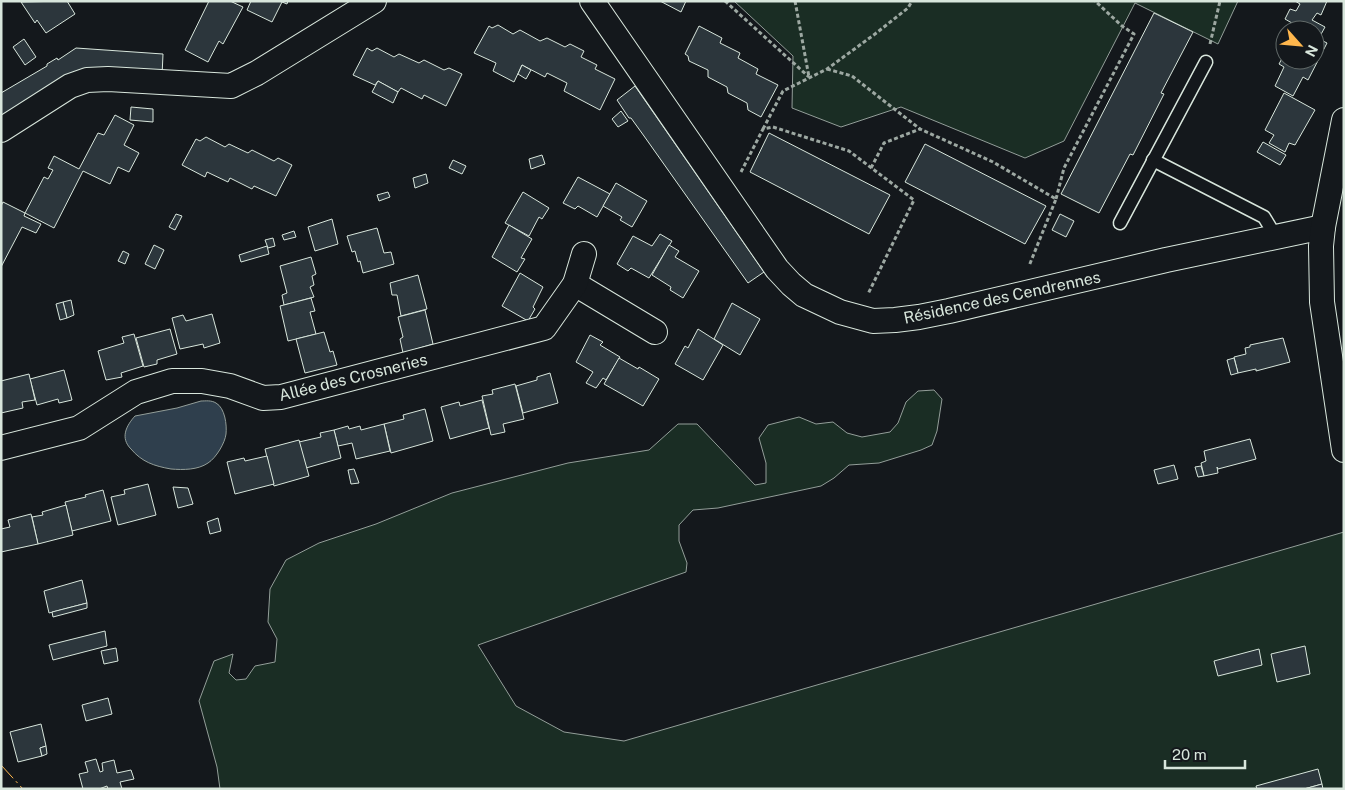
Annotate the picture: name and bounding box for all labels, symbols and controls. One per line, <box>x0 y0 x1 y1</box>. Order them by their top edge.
north arrow <box>1275 20 1325 70</box>
text: N <box>1302 42 1321 59</box>
street label: Résidence des Cendrennes <box>902 267 1102 328</box>
street label: Allée des Crosneries <box>277 350 429 405</box>
scale bar <box>1165 738 1245 770</box>
text: 20 m <box>1172 746 1207 763</box>

